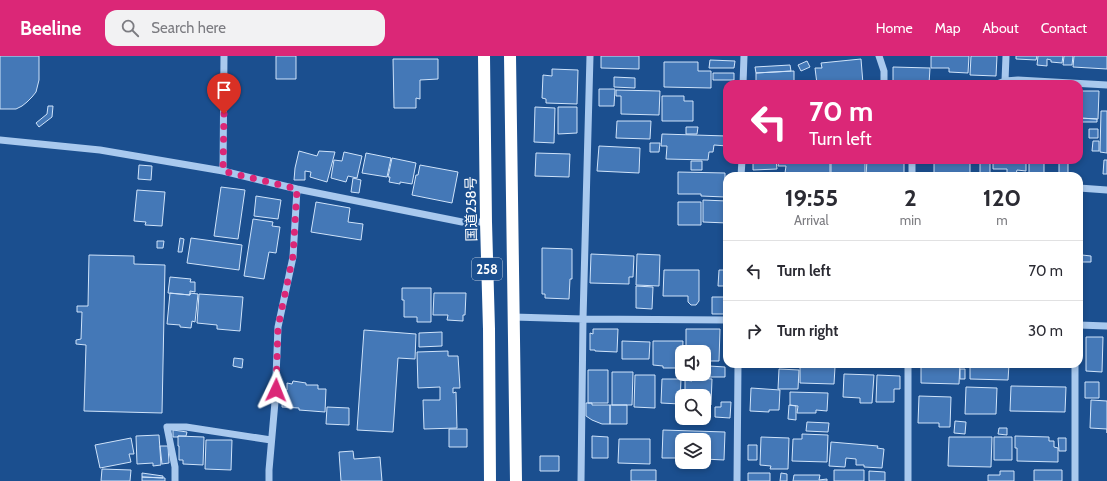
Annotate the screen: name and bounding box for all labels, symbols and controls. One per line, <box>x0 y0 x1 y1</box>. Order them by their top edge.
search box <box>105 10 385 46</box>
text: Beeline <box>20 17 81 40</box>
icon: search <box>119 17 141 39</box>
text: Search here <box>151 19 226 37</box>
text: Home <box>876 19 913 37</box>
text: Map <box>935 19 960 37</box>
text: About <box>982 19 1019 37</box>
text: Contact <box>1041 19 1087 37</box>
pin <box>207 73 241 114</box>
icon: arrive <box>213 79 235 101</box>
text: 70 m <box>809 94 873 128</box>
icon: left <box>743 96 795 148</box>
text: Turn left <box>809 128 872 150</box>
street label: 国道258号 <box>461 176 481 242</box>
text: 19:55 <box>785 183 838 212</box>
text: 2 <box>904 183 917 212</box>
text: 120 <box>983 183 1021 212</box>
text: Arrival <box>794 212 829 228</box>
text: min <box>900 212 921 228</box>
text: m <box>996 212 1008 228</box>
road number: 258 <box>472 258 502 280</box>
icon: left <box>743 260 765 282</box>
text: Turn left <box>777 262 831 280</box>
text: 70 m <box>1029 262 1063 280</box>
icon: right <box>743 320 765 342</box>
text: Turn right <box>777 322 838 340</box>
text: 30 m <box>1028 322 1063 340</box>
map controls <box>675 345 711 469</box>
button: sound <box>675 345 711 381</box>
position arrow <box>255 369 297 411</box>
button: search <box>675 389 711 425</box>
button: layers <box>675 433 711 469</box>

